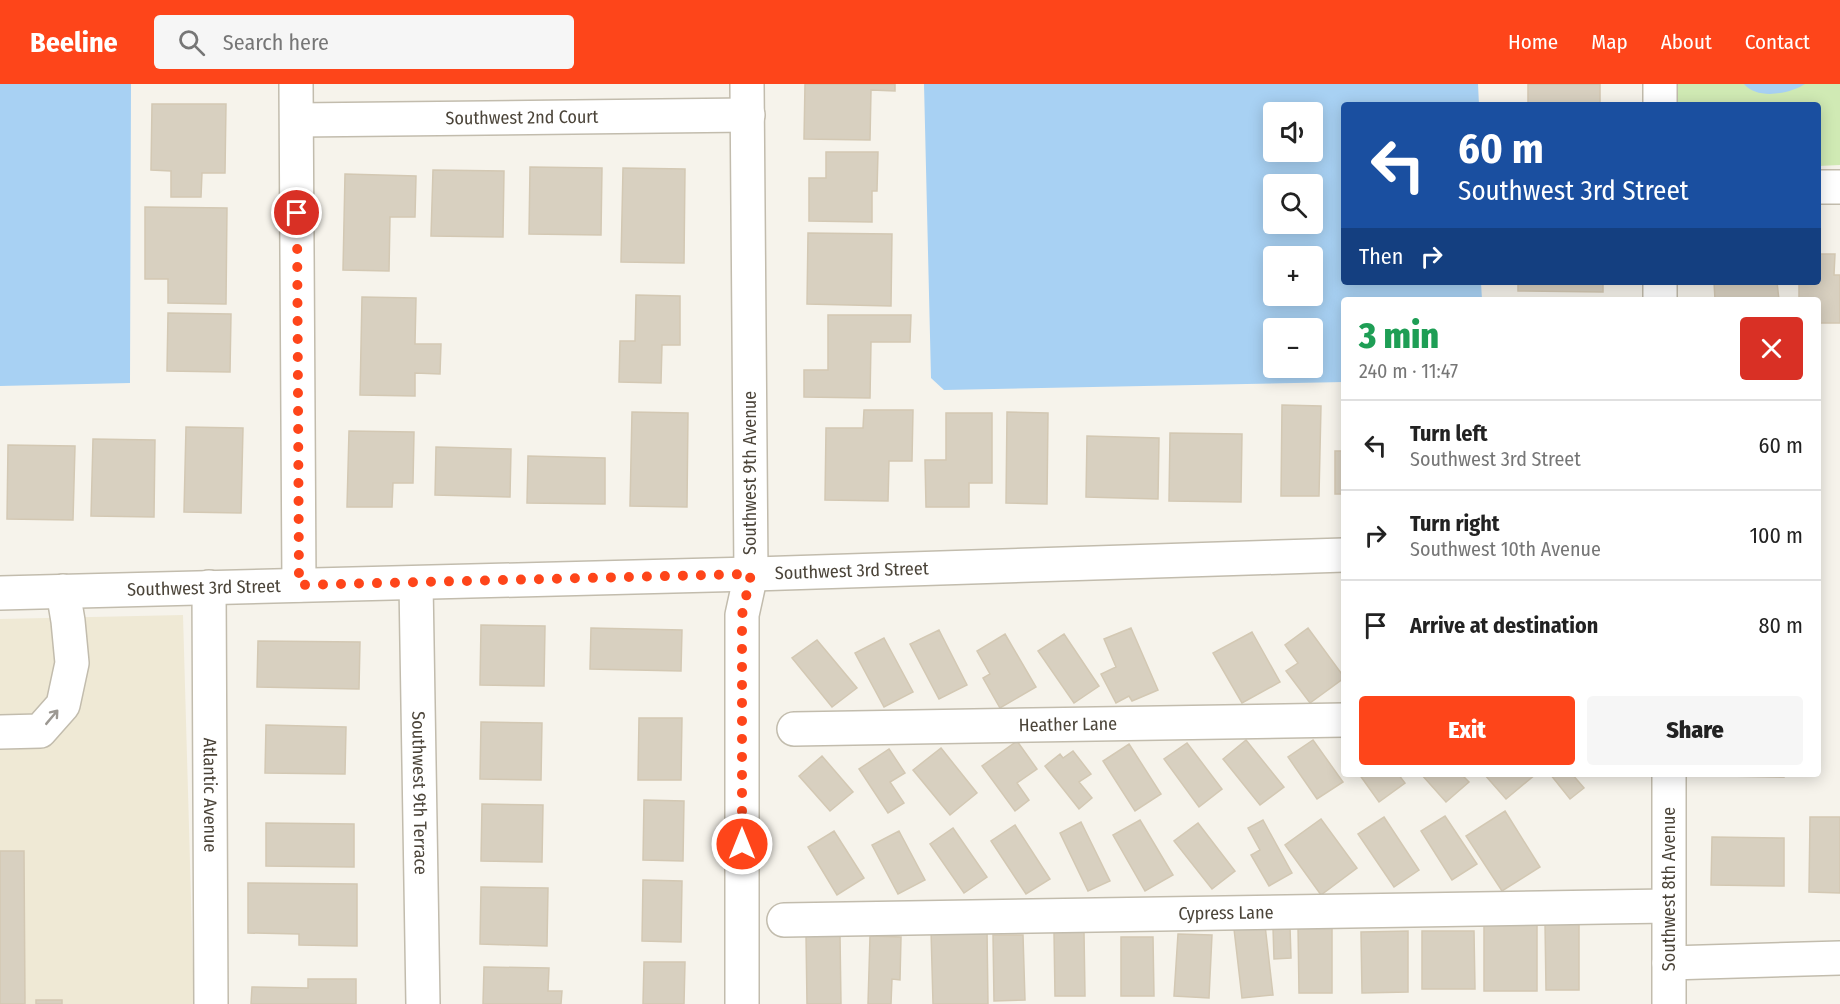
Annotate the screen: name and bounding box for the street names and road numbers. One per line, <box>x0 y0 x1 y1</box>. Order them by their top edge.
street label: Southwest 2nd Court <box>445 106 599 129</box>
street label: Southwest 9th Avenue <box>739 391 761 555</box>
street label: Southwest 3rd Street <box>774 557 929 584</box>
street label: Southwest 3rd Street <box>127 575 281 601</box>
street label: Southwest 9th Terrace <box>407 711 432 875</box>
street label: Heather Lane <box>1019 713 1117 736</box>
street label: Atlantic Avenue <box>199 738 221 853</box>
street label: Southwest 8th Avenue <box>1658 807 1680 971</box>
street label: Cypress Lane <box>1178 901 1274 925</box>

